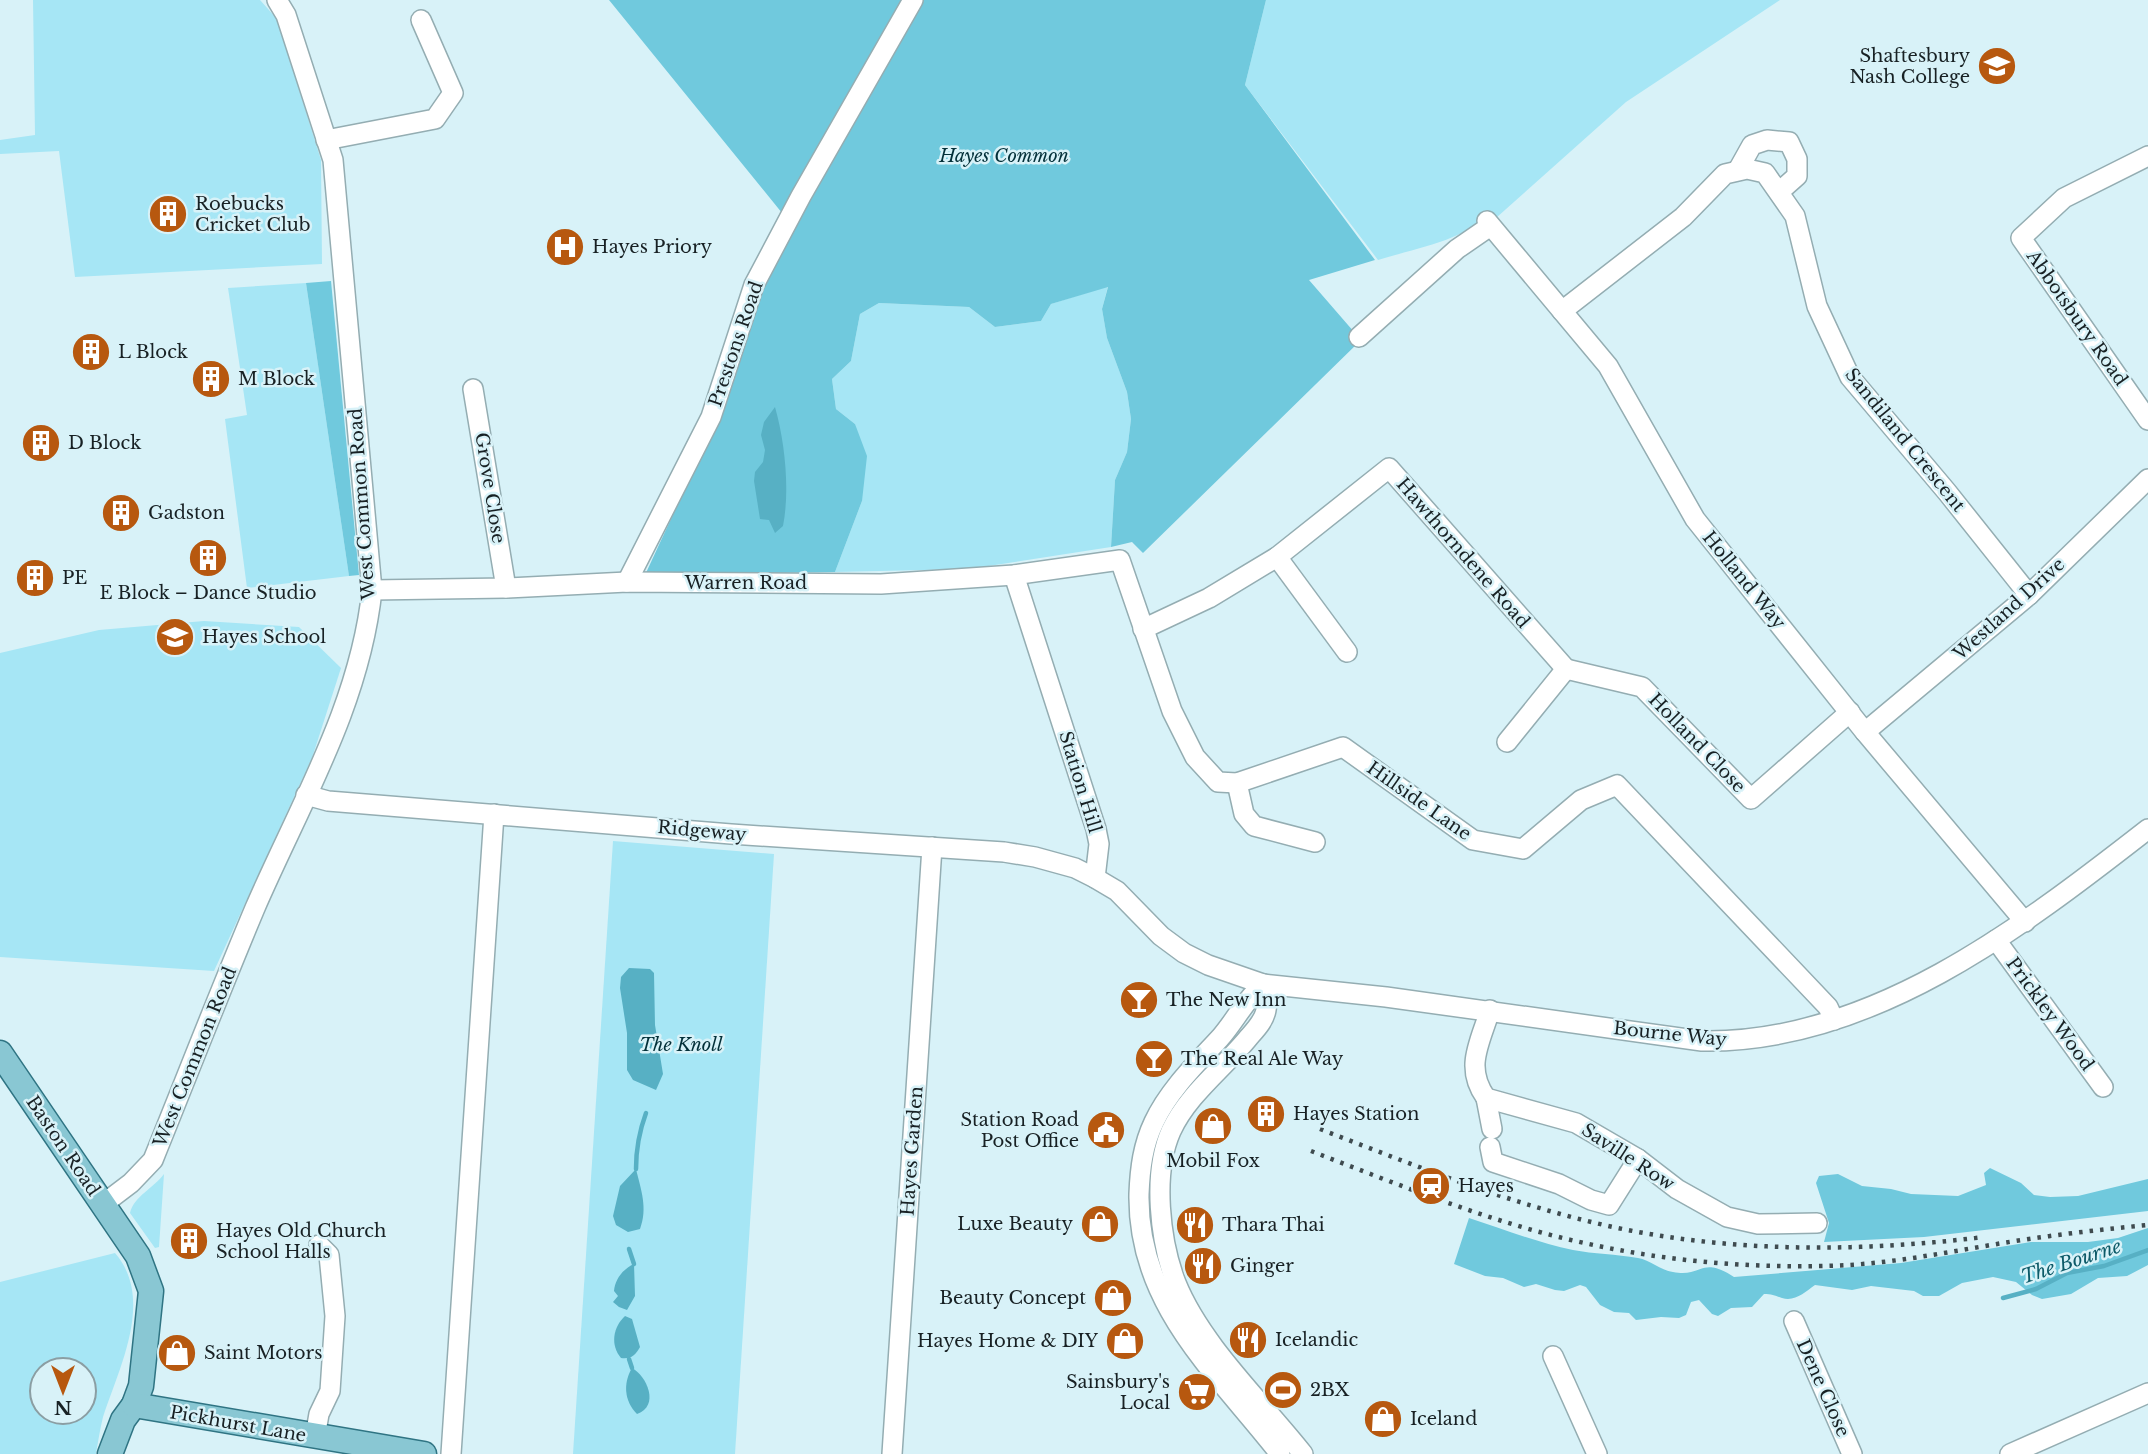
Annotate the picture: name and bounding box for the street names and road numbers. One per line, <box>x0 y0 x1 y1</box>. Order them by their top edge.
street label: Abbotsbury Road <box>2021 245 2132 390</box>
street label: Prestons Road <box>704 278 768 410</box>
street label: Sandiland Crescent <box>1840 364 1970 516</box>
street label: West Common Road <box>344 407 380 602</box>
street label: Grove Close <box>470 431 510 545</box>
street label: Hawthorndene Road <box>1392 473 1534 633</box>
street label: Holland Way <box>1698 527 1790 634</box>
street label: Westland Drive <box>1948 553 2069 665</box>
street label: Warren Road <box>684 572 807 594</box>
street label: Holland Close <box>1644 689 1750 797</box>
street label: Station Hill <box>1054 729 1106 836</box>
street label: Hillside Lane <box>1363 757 1475 845</box>
street label: Ridgeway <box>656 816 748 846</box>
street label: Prickley Wood <box>2002 953 2098 1075</box>
street label: West Common Road <box>148 964 241 1151</box>
street label: Bourne Way <box>1612 1017 1728 1051</box>
street label: Hayes Garden <box>896 1085 928 1217</box>
street label: Baston Road <box>21 1092 105 1200</box>
street label: Saville Row <box>1577 1119 1679 1196</box>
street label: Dene Close <box>1792 1336 1854 1440</box>
street label: Pickhurst Lane <box>168 1401 308 1447</box>

